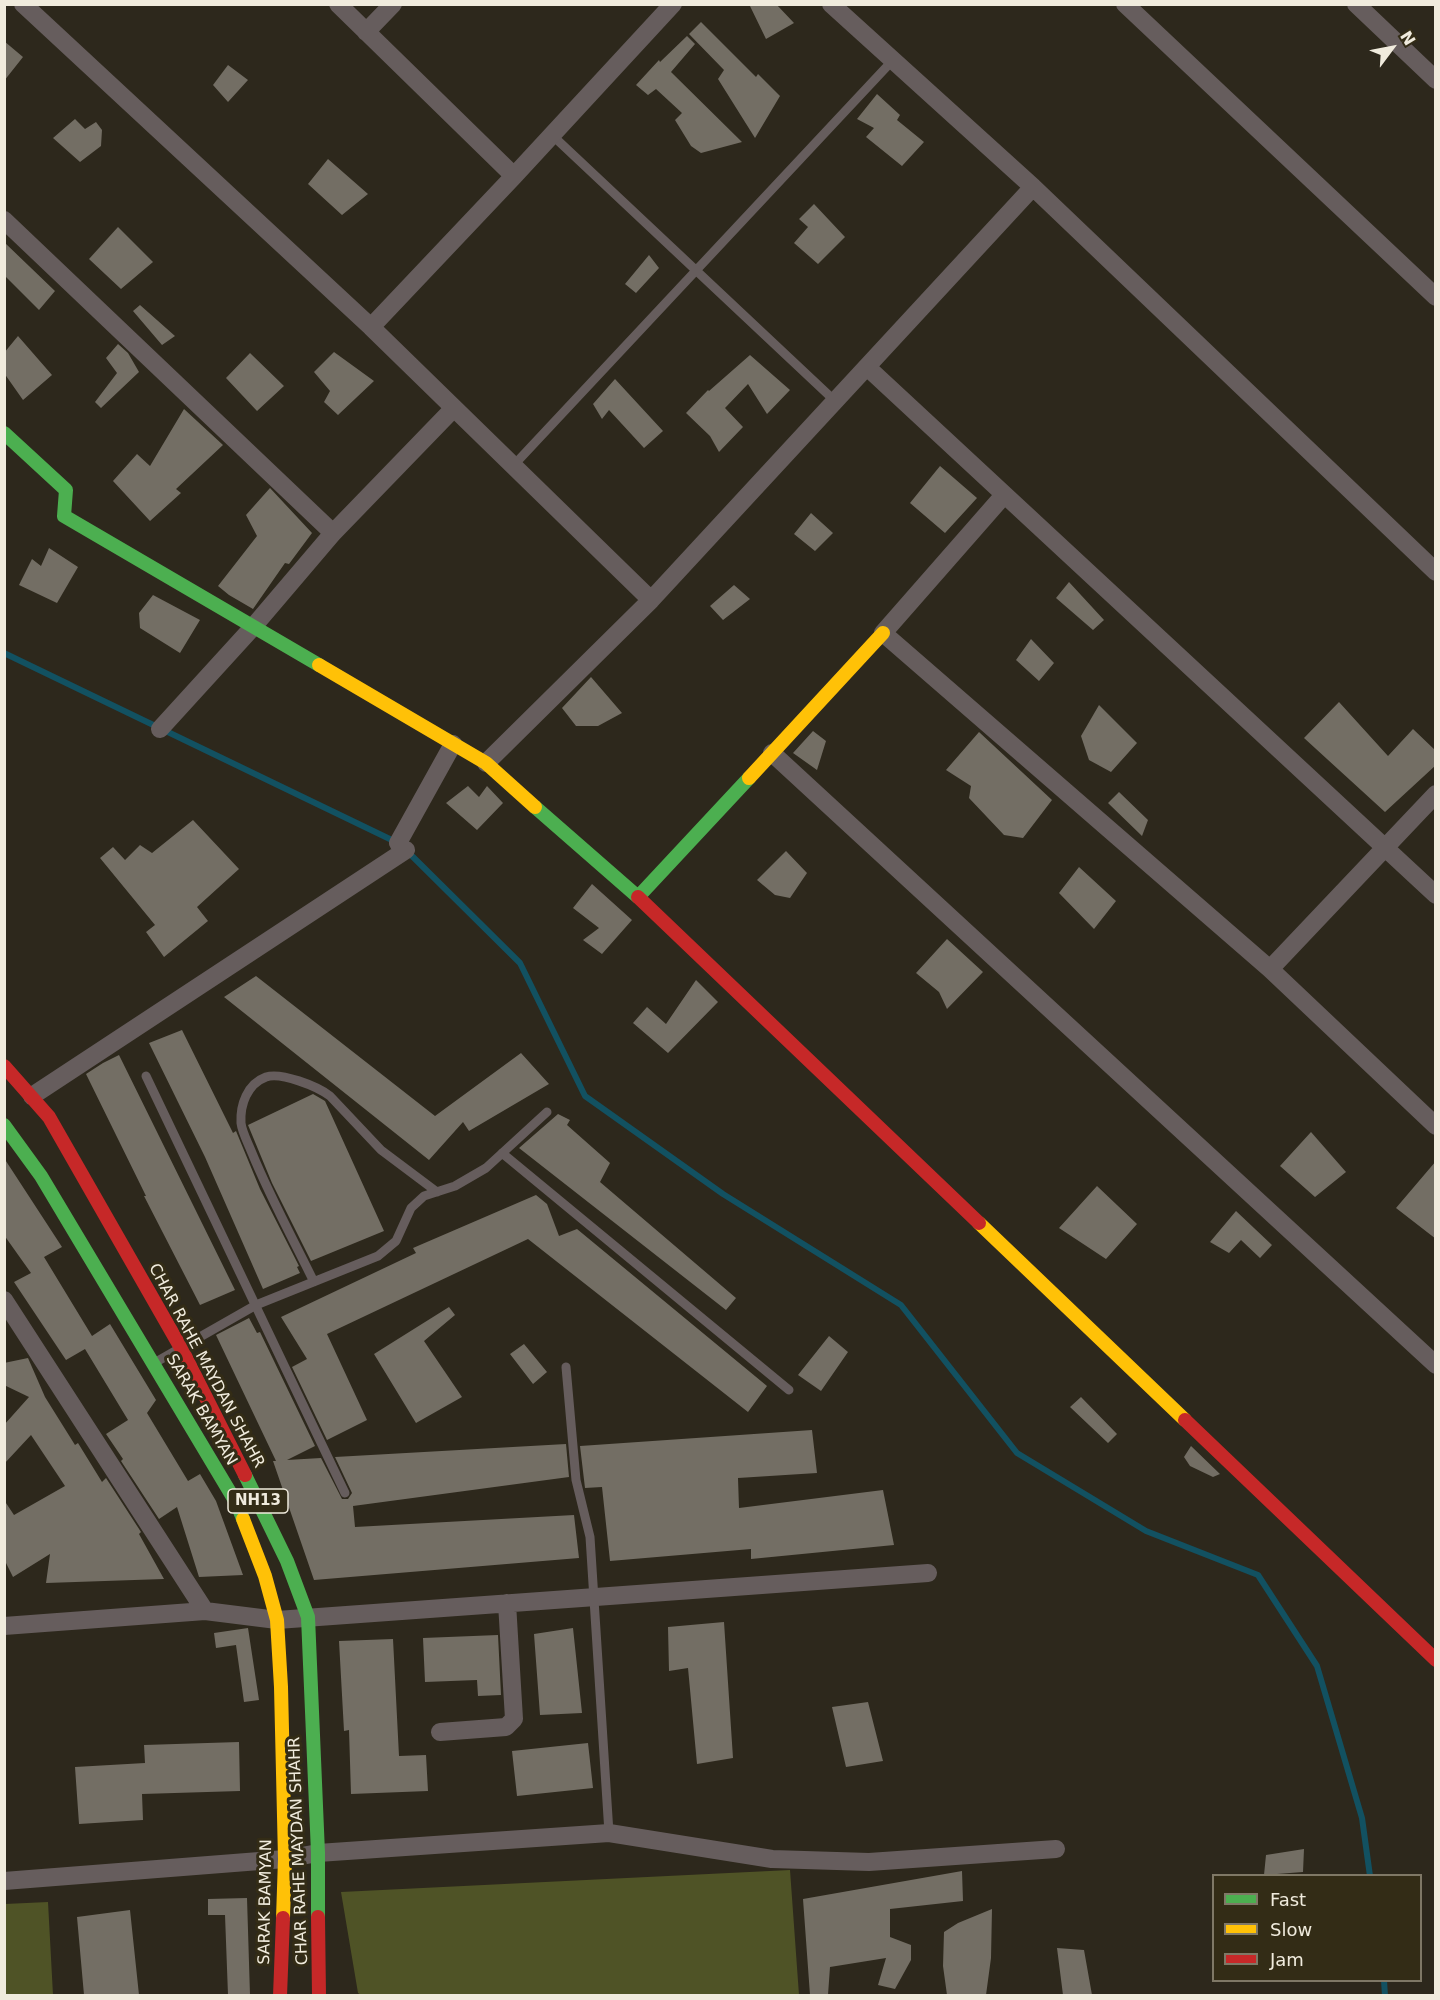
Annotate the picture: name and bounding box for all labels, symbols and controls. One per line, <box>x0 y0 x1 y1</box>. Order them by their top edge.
north arrow <box>1362 18 1422 78</box>
text: N <box>1396 27 1419 49</box>
street label: CHAR RAHE MAYDAN SHAHR <box>144 1261 268 1471</box>
street label: SARAK BAMYAN <box>161 1351 241 1469</box>
road number: NH13 <box>228 1489 288 1513</box>
street label: CHAR RAHE MAYDAN SHAHR <box>285 1736 313 1966</box>
street label: SARAK BAMYAN <box>255 1839 277 1965</box>
legend <box>1212 1874 1422 1982</box>
text: Fast <box>1270 1889 1306 1910</box>
text: Slow <box>1270 1919 1312 1940</box>
text: Jam <box>1270 1949 1304 1970</box>

